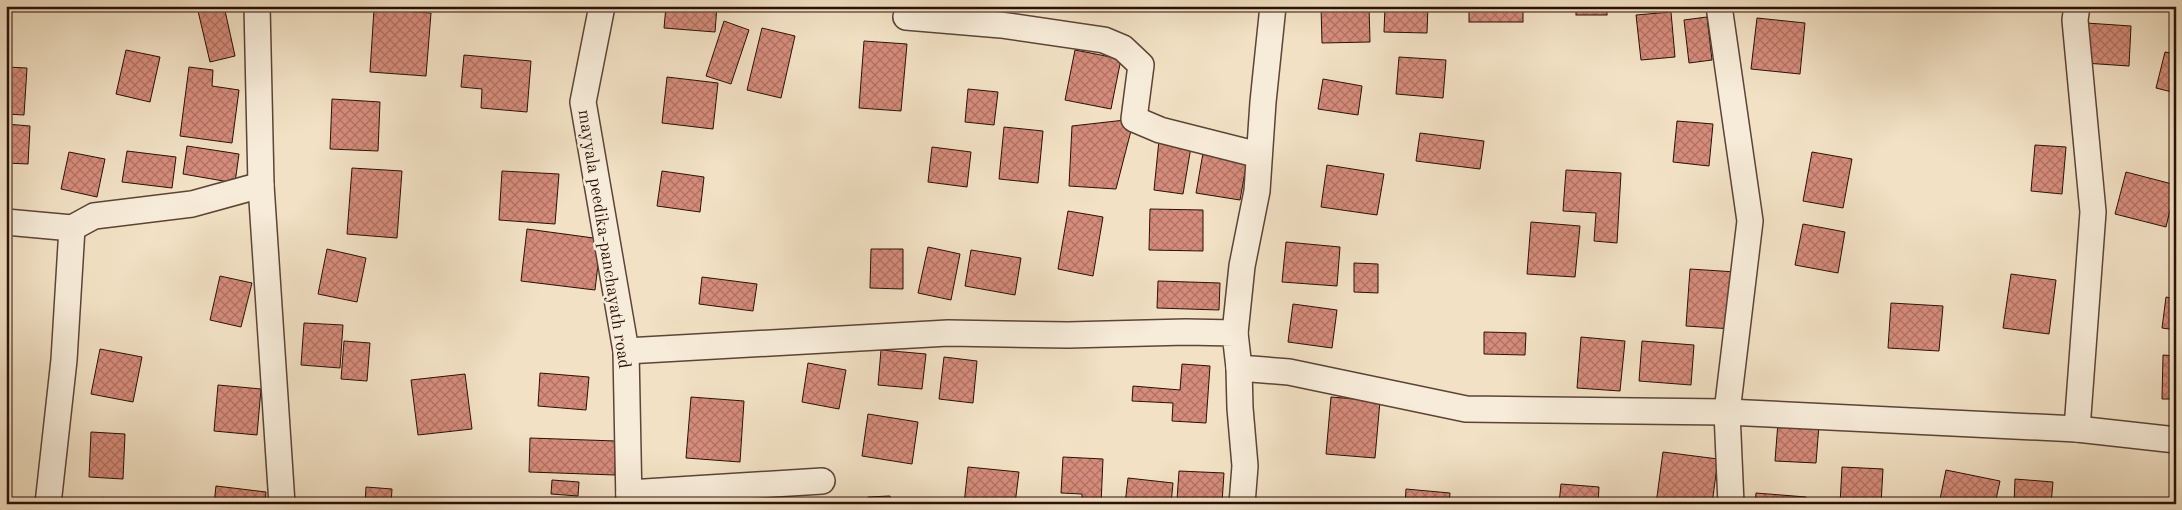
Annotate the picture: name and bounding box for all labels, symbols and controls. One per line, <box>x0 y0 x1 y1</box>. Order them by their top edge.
street label: mayyala peedika-panchayath road <box>575 108 633 370</box>

